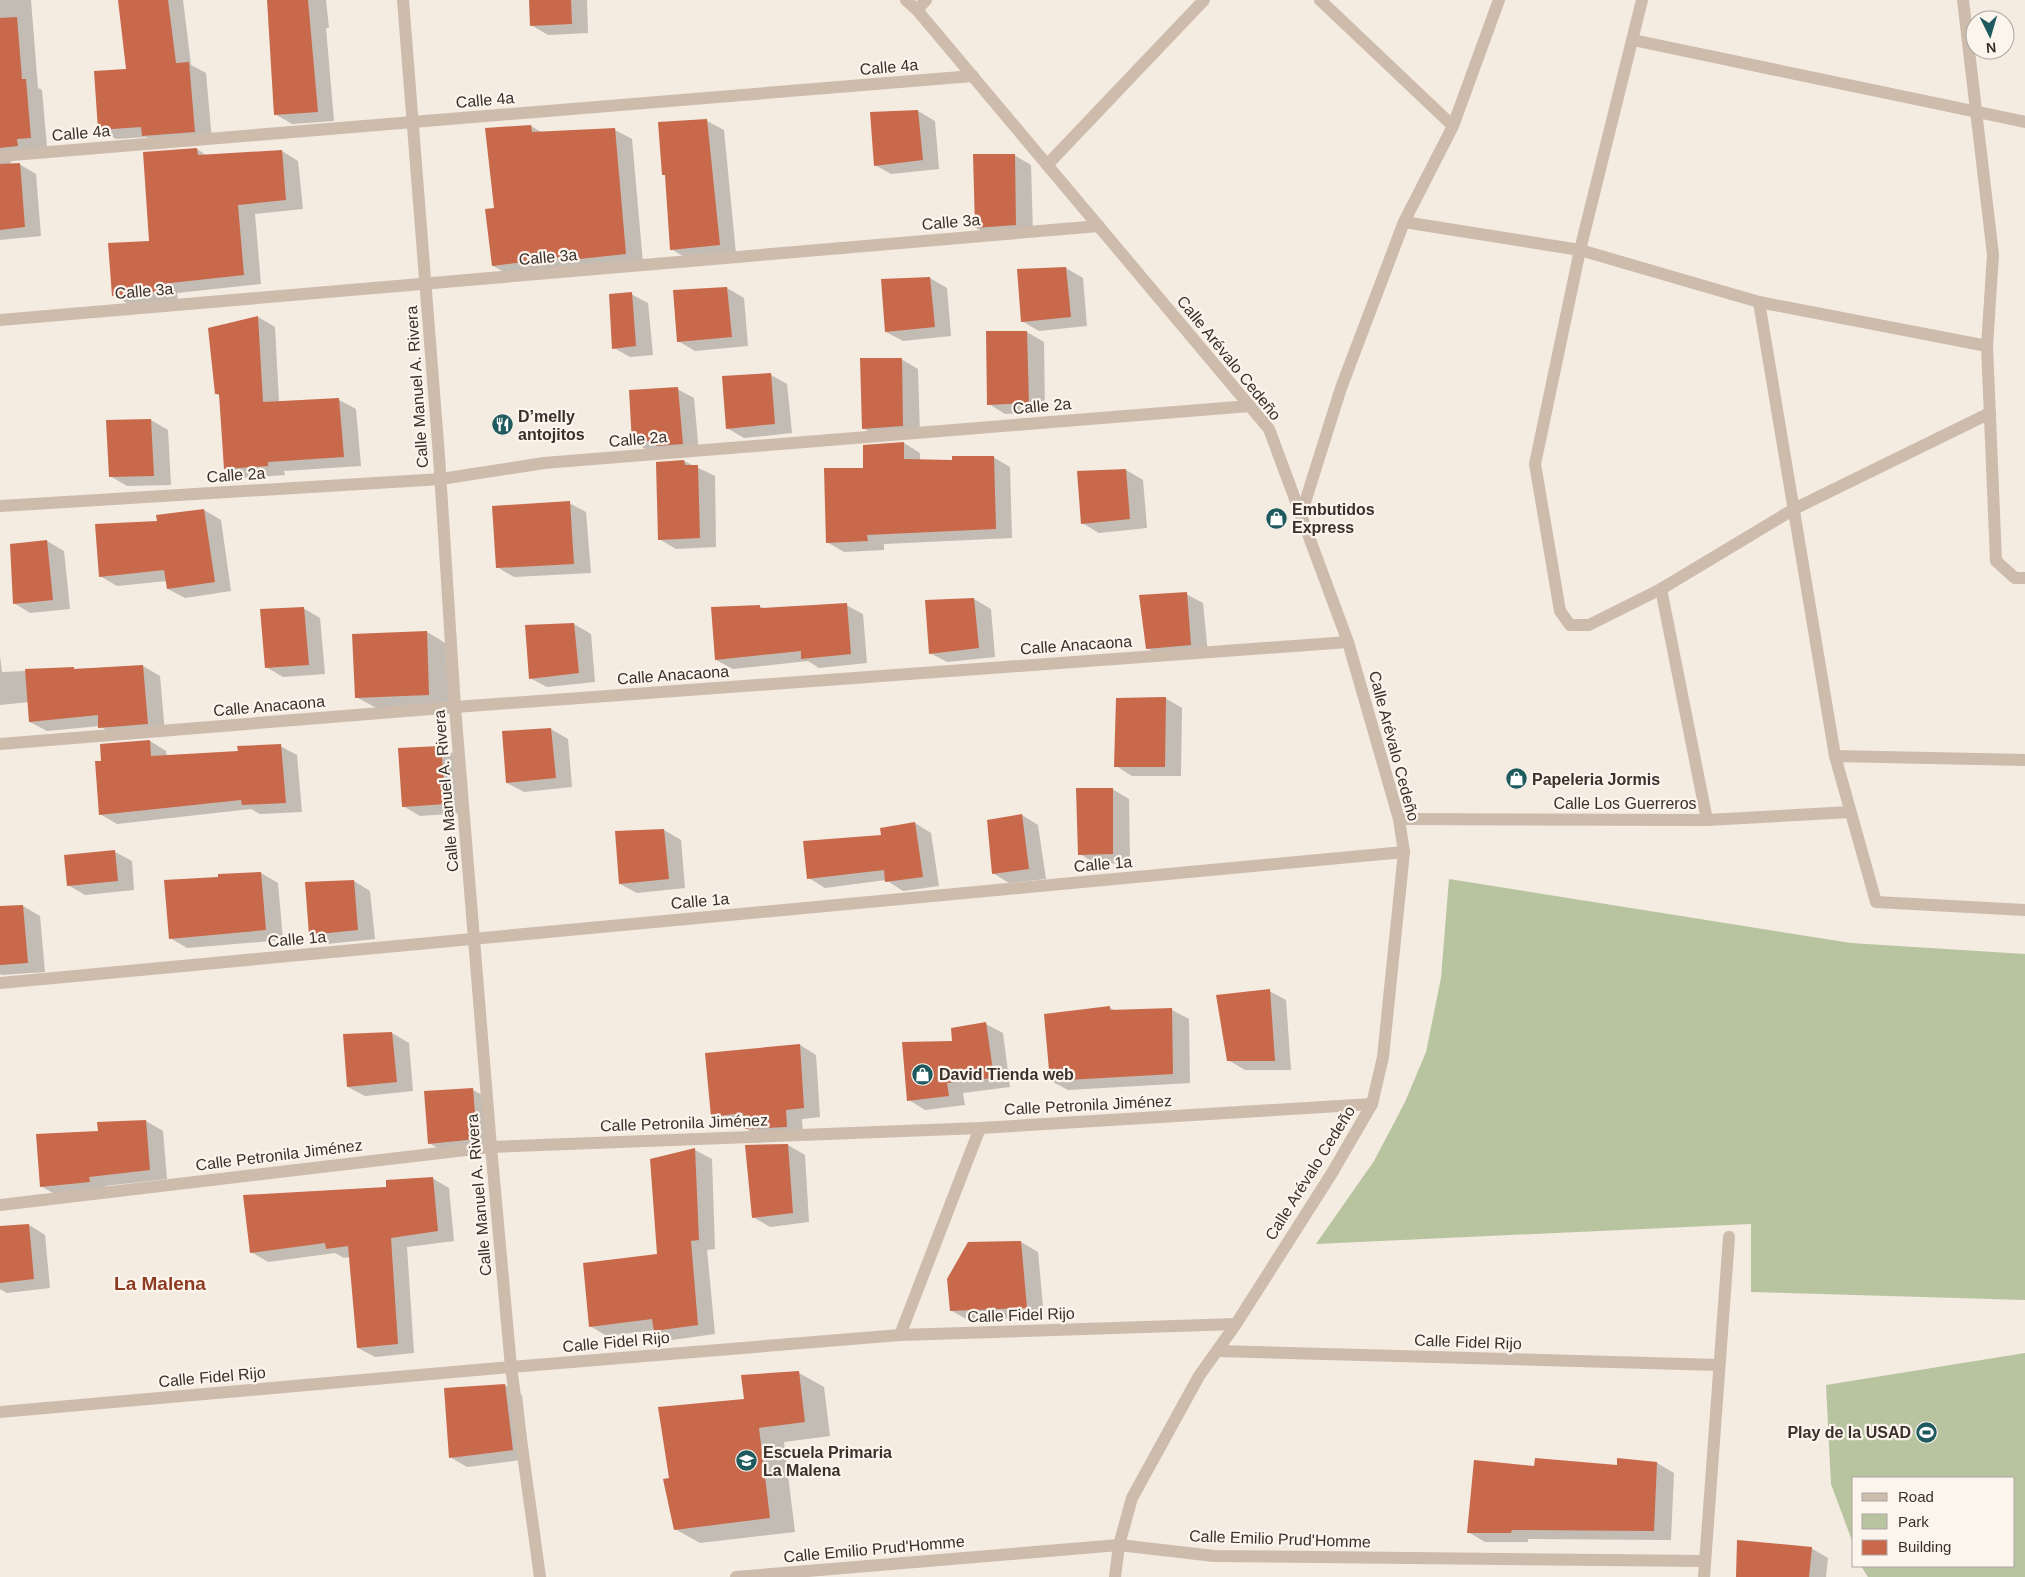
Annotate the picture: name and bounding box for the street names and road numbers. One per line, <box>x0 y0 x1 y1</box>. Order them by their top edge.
street label: Calle 4a <box>859 56 919 78</box>
street label: Calle 4a <box>455 89 515 111</box>
street label: Calle 4a <box>51 122 111 144</box>
street label: Calle 3a <box>921 211 981 233</box>
street label: Calle 3a <box>518 246 578 268</box>
street label: Calle 3a <box>114 280 174 302</box>
street label: Calle Arévalo Cedeño <box>1174 293 1284 424</box>
street label: Calle Manuel A. Rivera <box>403 305 431 469</box>
street label: Calle 2a <box>1012 395 1072 417</box>
street label: Calle 2a <box>608 428 668 450</box>
street label: Calle 2a <box>206 464 266 486</box>
street label: Calle Anacaona <box>1019 633 1133 657</box>
street label: Calle Anacaona <box>616 663 730 687</box>
street label: Calle Arévalo Cedeño <box>1366 669 1422 823</box>
street label: Calle Anacaona <box>212 693 326 719</box>
street label: Calle Manuel A. Rivera <box>430 709 462 873</box>
street label: Calle Los Guerreros <box>1553 795 1697 812</box>
street label: Calle 1a <box>1073 853 1133 875</box>
street label: Calle 1a <box>670 890 730 912</box>
street label: Calle 1a <box>267 928 327 950</box>
street label: Calle Petronila Jiménez <box>1004 1092 1172 1118</box>
street label: Calle Arévalo Cedeño <box>1262 1103 1358 1243</box>
street label: Calle Petronila Jiménez <box>600 1112 768 1134</box>
street label: Calle Manuel A. Rivera <box>463 1113 495 1277</box>
street label: Calle Petronila Jiménez <box>195 1136 363 1174</box>
street label: Calle Fidel Rijo <box>967 1305 1075 1325</box>
street label: Calle Fidel Rijo <box>562 1329 670 1355</box>
street label: Calle Fidel Rijo <box>1414 1332 1522 1352</box>
street label: Calle Fidel Rijo <box>158 1364 266 1390</box>
street label: Calle Emilio Prud'Homme <box>1189 1527 1371 1551</box>
street label: Calle Emilio Prud'Homme <box>783 1533 965 1565</box>

